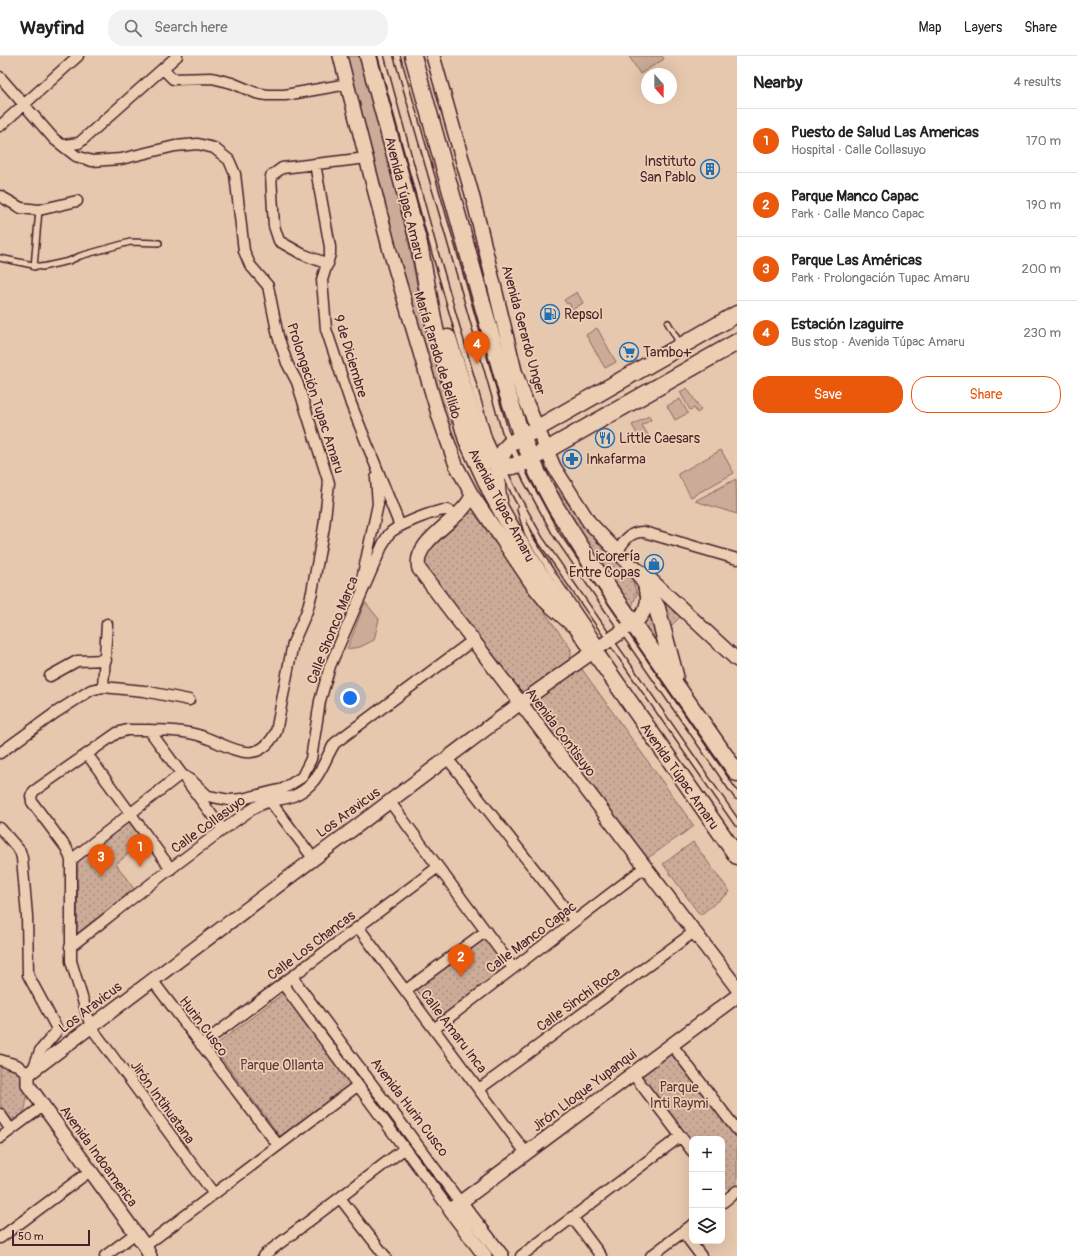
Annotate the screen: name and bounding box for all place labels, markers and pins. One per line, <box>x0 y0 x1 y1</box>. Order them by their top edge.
place label: Instituto San Pablo <box>639 153 696 186</box>
building icon: Instituto San Pablo <box>699 158 721 180</box>
fuel station icon: Repsol <box>539 303 561 325</box>
place label: Repsol <box>564 306 603 323</box>
pin: 4 <box>464 331 490 364</box>
supermarket icon: Tambo+ <box>618 341 640 363</box>
place label: Tambo+ <box>643 344 692 361</box>
restaurant icon: Little Caesars <box>594 427 616 449</box>
place label: Little Caesars <box>619 430 701 447</box>
pharmacy icon: Inkafarma <box>561 448 583 470</box>
place label: Inkafarma <box>586 451 646 468</box>
place label: Licorería Entre Copas <box>569 548 641 581</box>
shop icon: Licorería Entre Copas <box>643 553 665 575</box>
pin: 1 <box>127 834 153 867</box>
pin: 3 <box>88 844 114 877</box>
pin: 2 <box>448 944 474 977</box>

